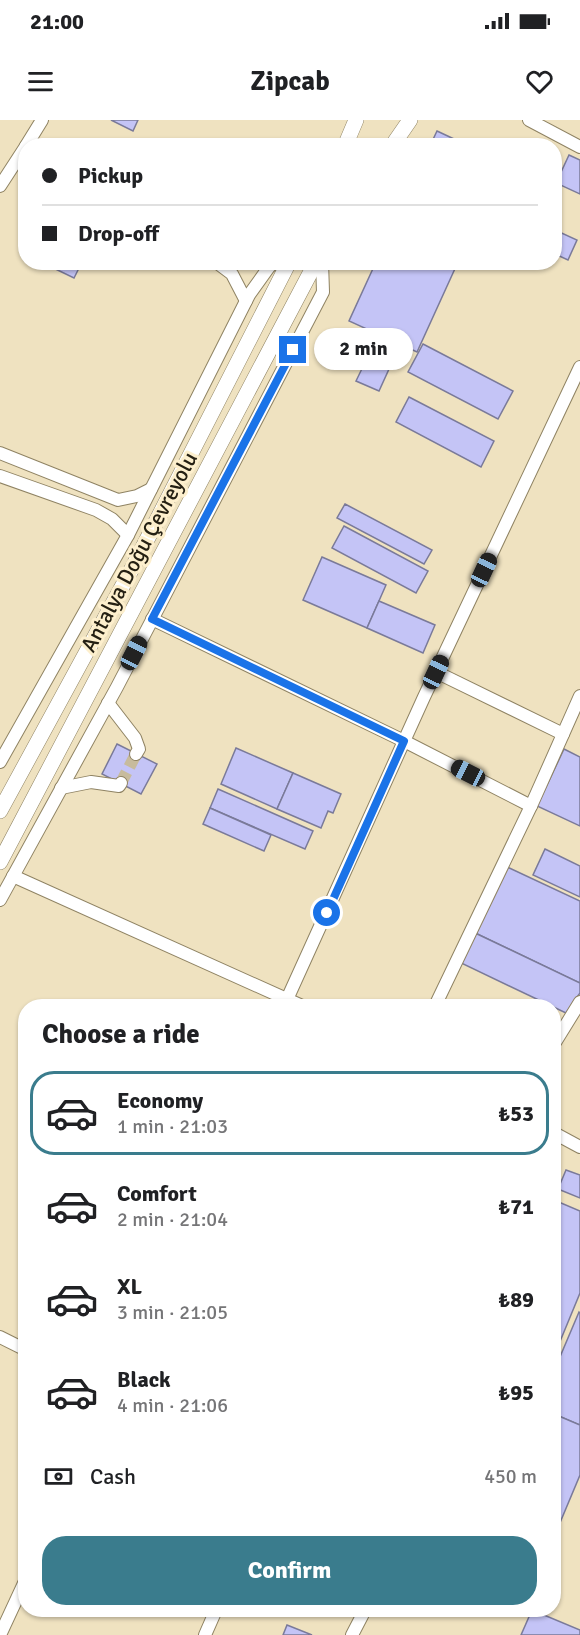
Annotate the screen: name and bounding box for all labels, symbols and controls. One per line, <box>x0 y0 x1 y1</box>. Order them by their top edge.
text: 21:00 <box>30 8 84 35</box>
icon: menu <box>24 65 57 98</box>
text: Zipcab <box>250 65 330 98</box>
icon: heart <box>523 65 556 98</box>
text: Pickup <box>78 162 143 189</box>
text: Drop-off <box>78 220 159 247</box>
callout: 2 min <box>314 329 413 371</box>
route end <box>279 336 306 363</box>
text: 2 min <box>339 336 388 361</box>
street label: Antalya Doğu Çevreyolu <box>75 447 203 657</box>
car <box>468 550 500 590</box>
car <box>118 633 150 673</box>
car <box>420 652 452 692</box>
car <box>448 757 488 789</box>
route start <box>313 899 340 926</box>
text: Choose a ride <box>42 1018 200 1051</box>
icon: car <box>45 1086 99 1140</box>
text: Economy <box>117 1087 203 1114</box>
text: ₺53 <box>498 1100 534 1127</box>
text: 1 min · 21:03 <box>117 1114 228 1139</box>
icon: car <box>45 1179 99 1233</box>
text: Comfort <box>117 1180 197 1207</box>
text: ₺71 <box>498 1193 534 1220</box>
text: 2 min · 21:04 <box>117 1207 228 1232</box>
icon: car <box>45 1272 99 1326</box>
text: XL <box>117 1273 142 1300</box>
text: ₺89 <box>498 1286 534 1313</box>
text: 3 min · 21:05 <box>117 1300 228 1325</box>
icon: car <box>45 1365 99 1419</box>
text: Black <box>117 1366 171 1393</box>
text: ₺95 <box>498 1379 534 1406</box>
text: 4 min · 21:06 <box>117 1393 228 1418</box>
icon: cash <box>42 1460 75 1493</box>
text: Cash <box>90 1463 136 1490</box>
text: 450 m <box>484 1464 537 1489</box>
button: Confirm <box>42 1536 537 1605</box>

